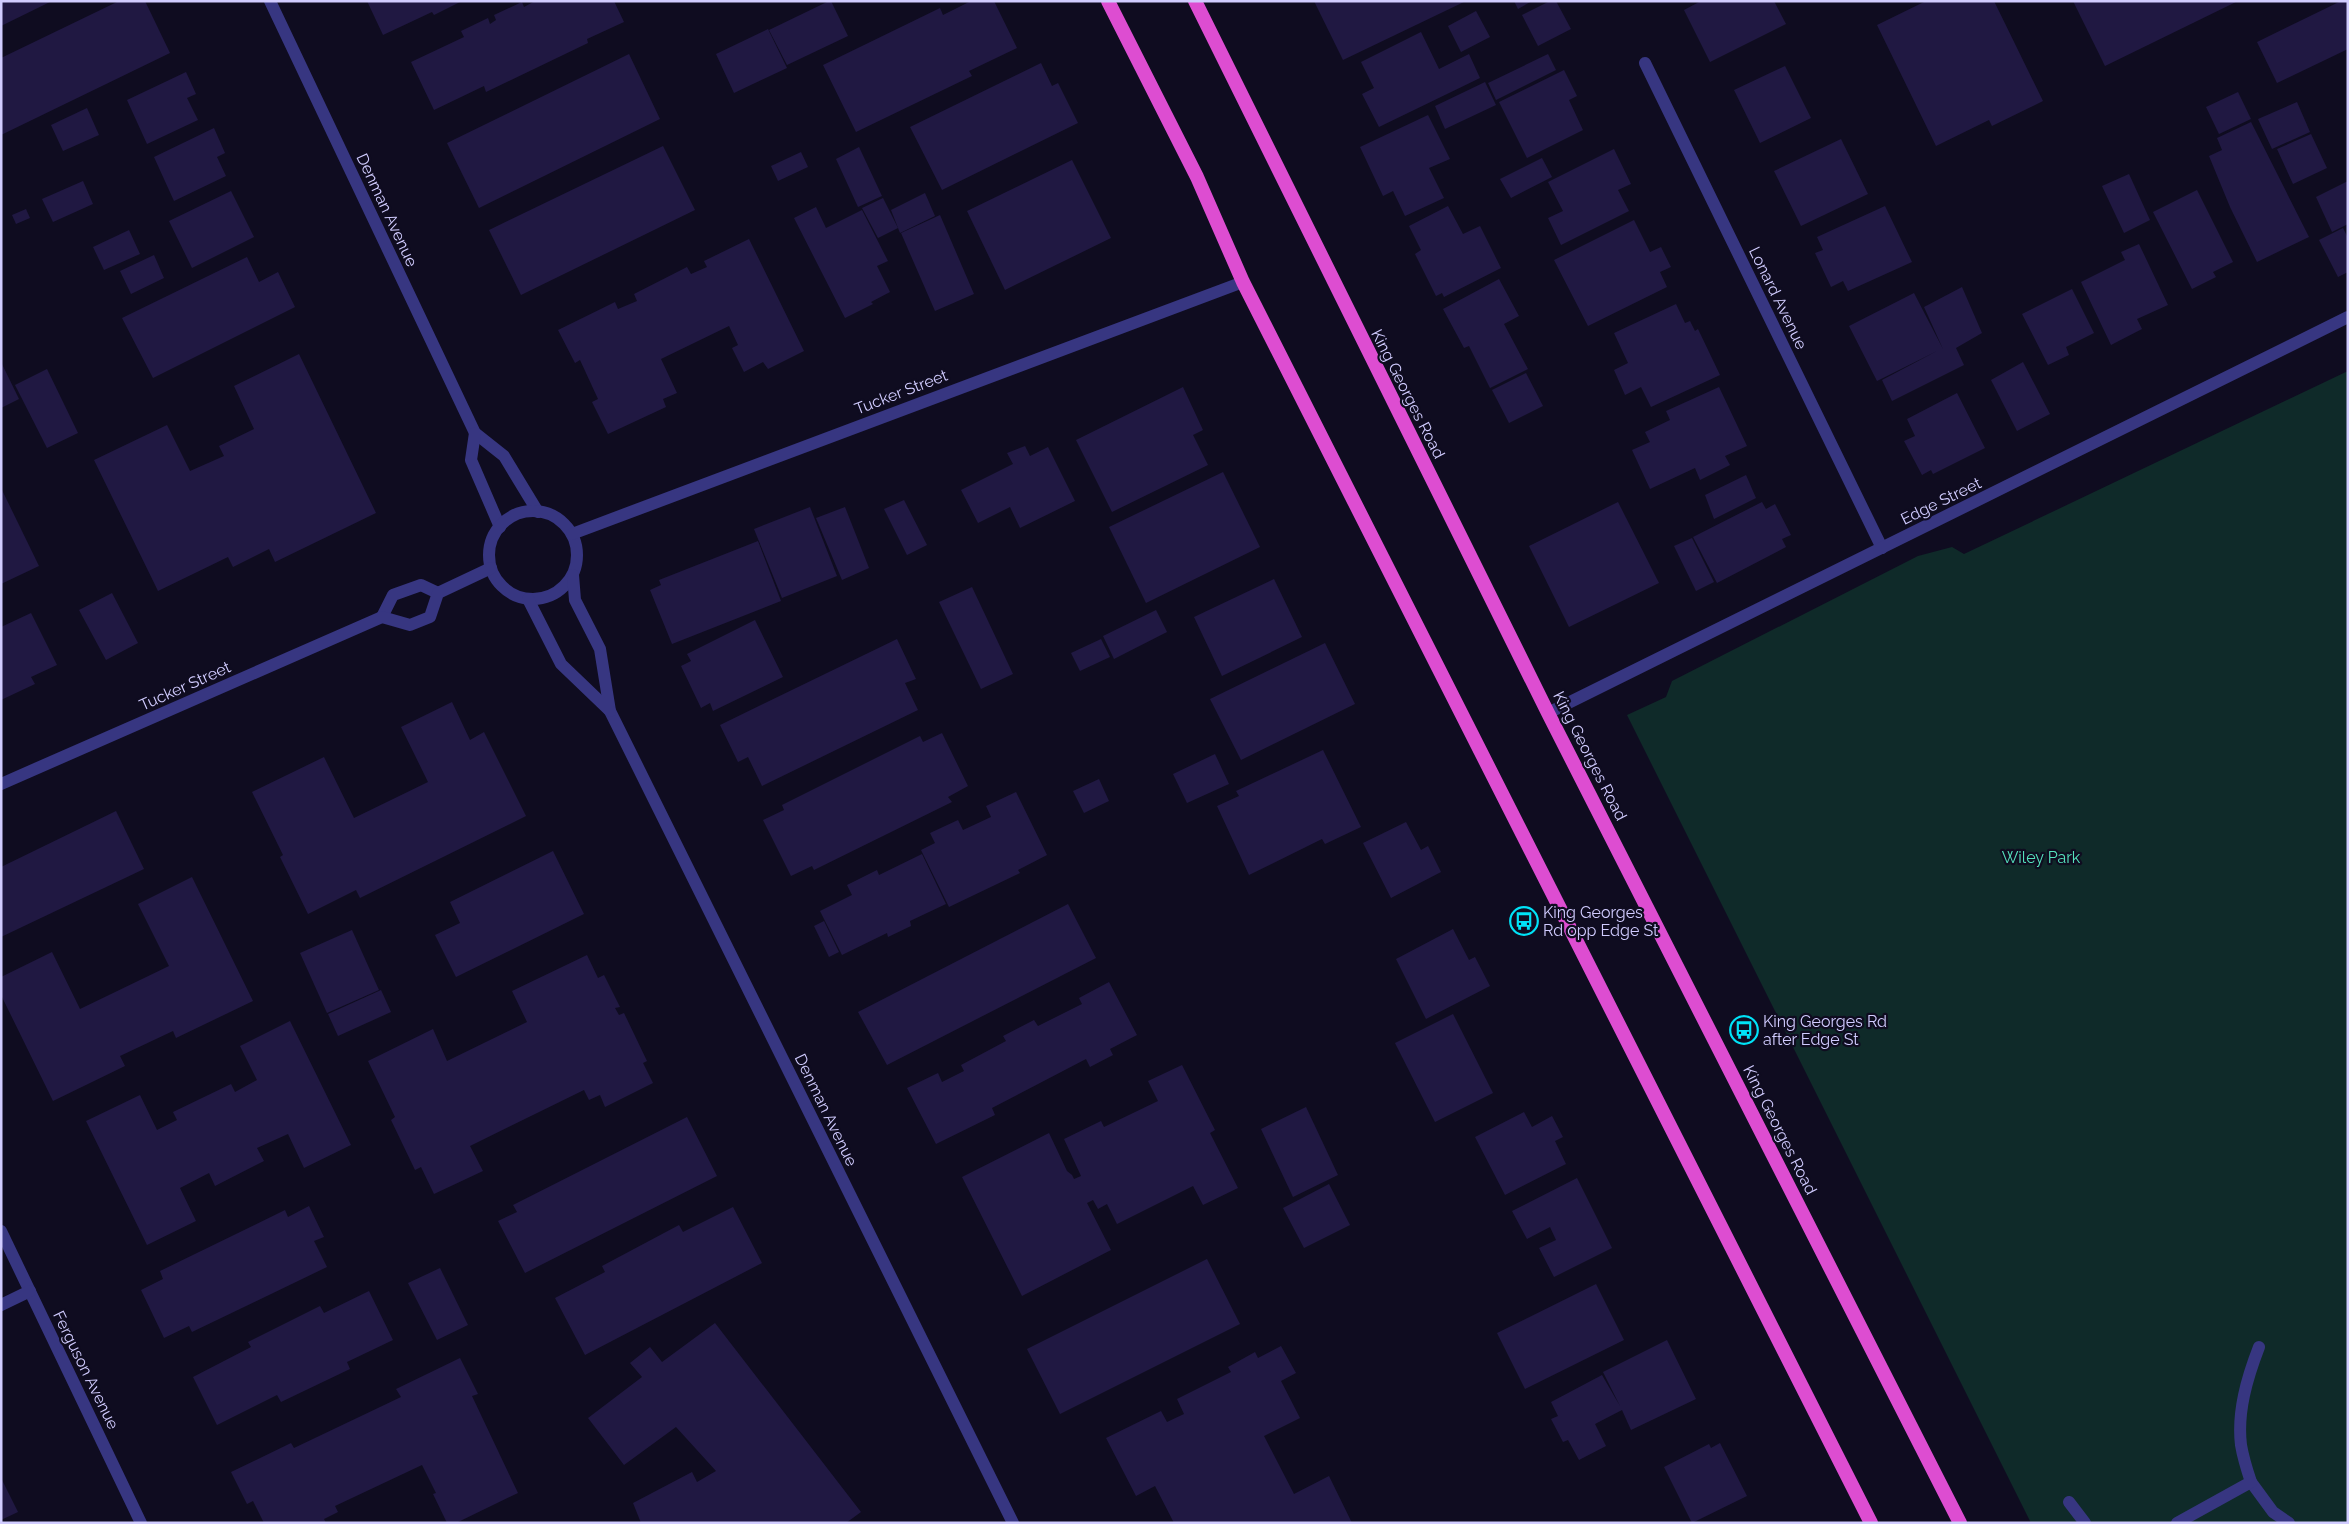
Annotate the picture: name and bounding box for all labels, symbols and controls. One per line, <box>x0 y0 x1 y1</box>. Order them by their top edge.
street label: Denman Avenue <box>352 150 422 270</box>
street label: Lonard Avenue <box>1745 244 1811 352</box>
street label: King Georges Road <box>1367 326 1449 462</box>
street label: Tucker Street <box>852 365 951 418</box>
street label: Edge Street <box>1898 473 1985 529</box>
street label: Tucker Street <box>136 657 234 715</box>
street label: King Georges Road <box>1549 688 1631 824</box>
park label: Wiley Park <box>2002 848 2081 867</box>
place label: King Georges Rd opp Edge St <box>1543 903 1659 940</box>
bus stop icon: King Georges Rd opp Edge St <box>1509 906 1539 936</box>
place label: King Georges Rd after Edge St <box>1763 1012 1887 1049</box>
bus stop icon: King Georges Rd after Edge St <box>1729 1015 1759 1045</box>
street label: Denman Avenue <box>791 1051 861 1169</box>
street label: King Georges Road <box>1739 1062 1821 1198</box>
street label: Ferguson Avenue <box>49 1308 123 1432</box>

